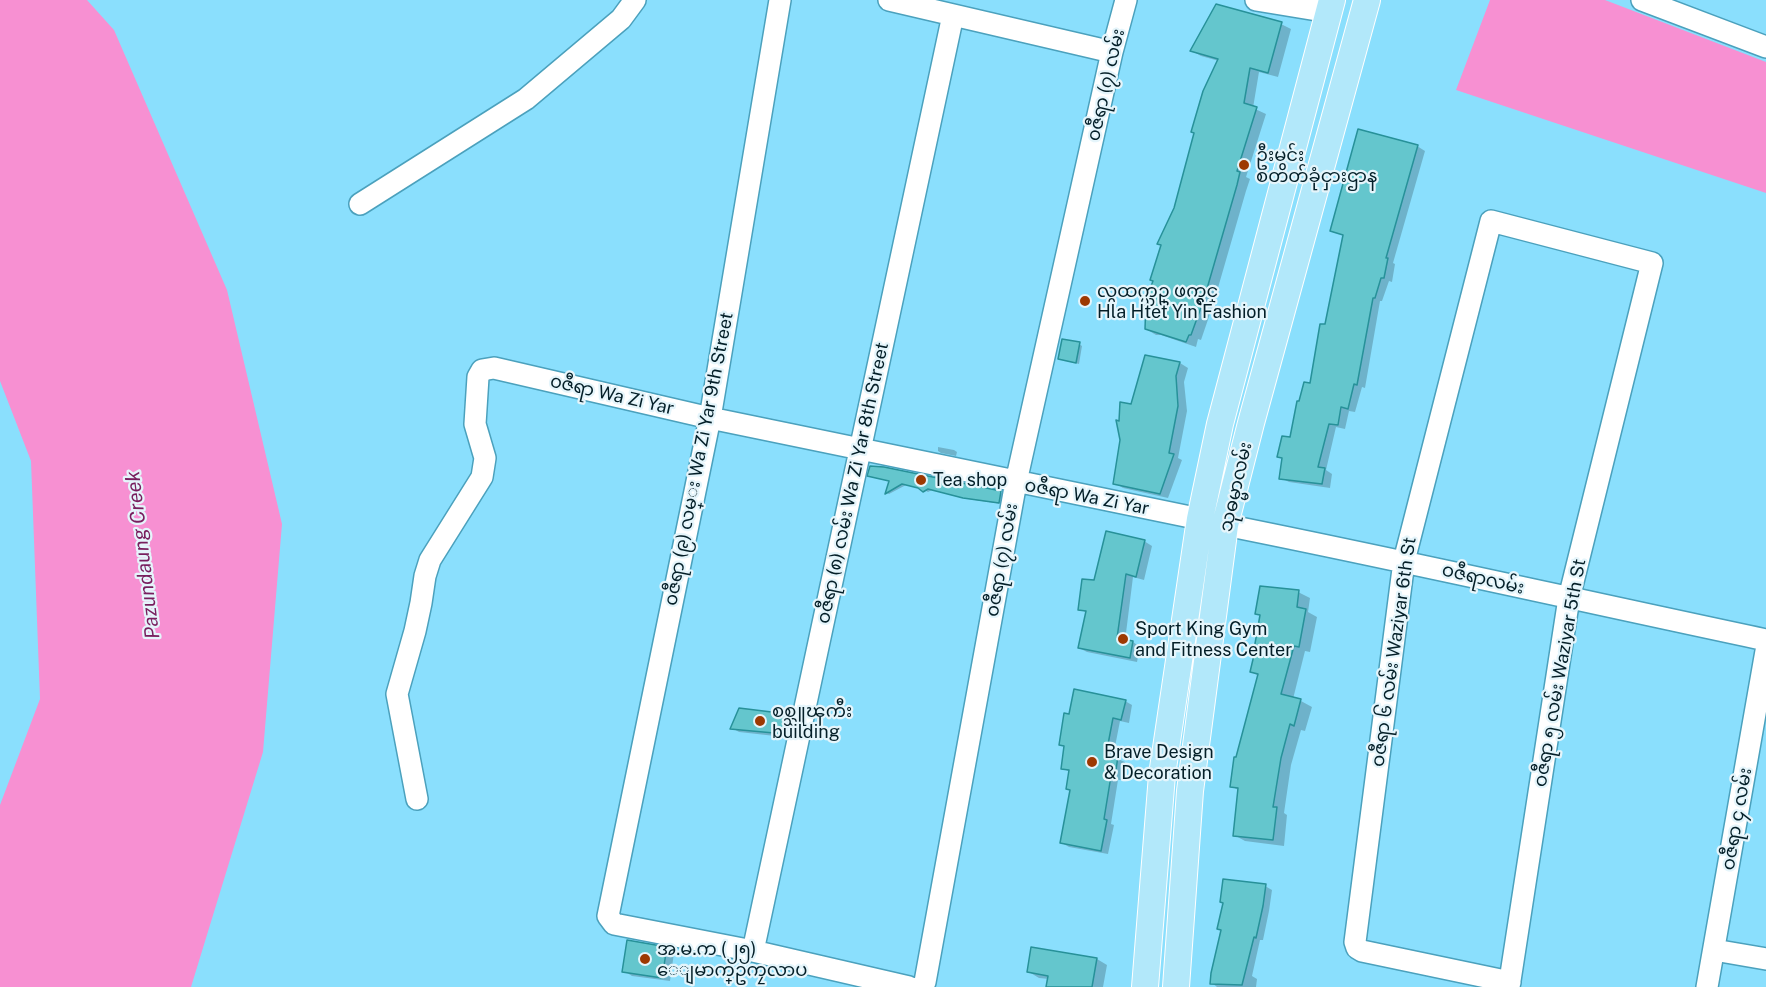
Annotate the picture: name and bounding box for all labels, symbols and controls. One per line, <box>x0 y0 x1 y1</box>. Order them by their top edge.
street label: ၀ဇီရာ (၇) လမ်း <box>1083 27 1129 143</box>
place label: ဦးမင်း စတိတ်ခုံငှားဌာန <box>1256 144 1377 186</box>
marker: ဦးမင်း စတိတ်ခုံငှားဌာန <box>1237 158 1251 172</box>
place label: လွထက္ယဥ္ ဖက္ရွင္ Hla Htet Yin Fashion <box>1097 280 1267 322</box>
marker: လွထက္ယဥ္ ဖက္ရွင္ Hla Htet Yin Fashion <box>1078 294 1092 308</box>
street label: ၀ဇီရာ (၉) လမ္း Wa Zi Yar 9th Street <box>660 310 738 608</box>
street label: ၀ဇီရာ (၈) လမ်း Wa Zi Yar 8th Street <box>813 340 893 626</box>
street label: ၀ဇီရာ Wa Zi Yar <box>548 370 676 420</box>
street label: သုဓမ္မာလမ်း <box>1215 440 1257 534</box>
place label: Tea shop <box>933 469 1007 491</box>
water label: Pazundaung Creek <box>121 470 165 640</box>
marker: Tea shop <box>914 473 928 487</box>
street label: ၀ဇီရာ Wa Zi Yar <box>1023 474 1151 520</box>
street label: ၀ဇီရာ (၇) လမ်း <box>981 502 1023 618</box>
street label: ဝဇီရာ ၆ လမ်း Waziyar 6th St <box>1367 536 1421 768</box>
street label: ဝဇီရာ ၅ လမ်း Waziyar 5th St <box>1529 557 1591 789</box>
street label: ဝဇီရာလမ်း <box>1440 559 1526 599</box>
place label: Sport King Gym and Fitness Center <box>1135 618 1292 660</box>
marker: Sport King Gym and Fitness Center <box>1116 632 1130 646</box>
place label: စစ္သူၾကီး building <box>772 700 852 742</box>
marker: စစ္သူၾကီး building <box>753 714 767 728</box>
place label: Brave Design & Decoration <box>1104 741 1214 783</box>
marker: Brave Design & Decoration <box>1085 755 1099 769</box>
street label: ဝဇီရာ ၄ လမ်း <box>1717 766 1757 872</box>
place label: အ.မ.က (၂၅) ေျမာက္ဥကၠလာပ <box>657 938 807 980</box>
marker: အ.မ.က (၂၅) ေျမာက္ဥကၠလာပ <box>638 952 652 966</box>

